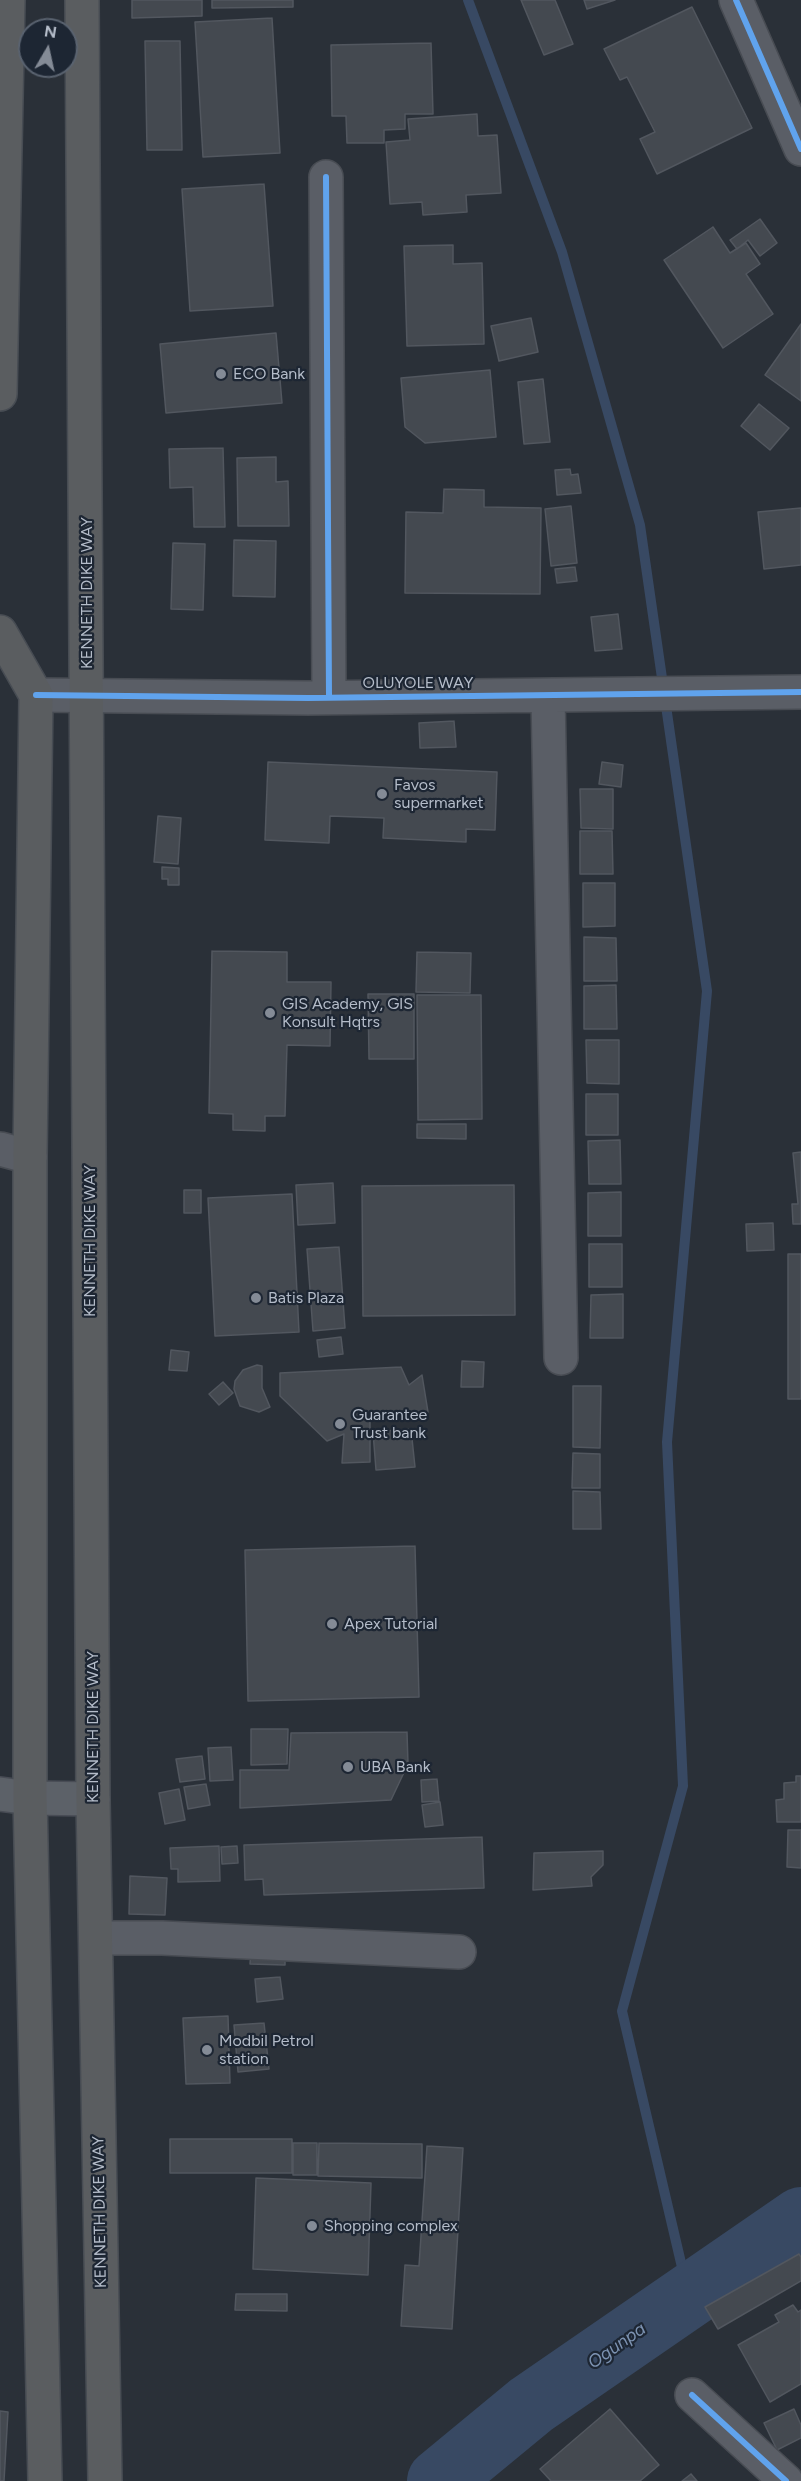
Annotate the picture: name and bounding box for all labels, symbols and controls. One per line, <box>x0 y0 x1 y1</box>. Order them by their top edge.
north arrow <box>18 18 78 78</box>
text: N <box>43 21 58 42</box>
place label: ECO Bank <box>233 364 305 384</box>
marker: ECO Bank <box>214 367 228 381</box>
street label: KENNETH DIKE WAY <box>77 517 97 669</box>
street label: OLUYOLE WAY <box>363 673 473 693</box>
place label: Favos supermarket <box>394 775 484 813</box>
marker: Favos supermarket <box>375 787 389 801</box>
place label: GIS Academy, GIS Konsult Hqtrs <box>282 994 413 1032</box>
marker: GIS Academy, GIS Konsult Hqtrs <box>263 1006 277 1020</box>
street label: KENNETH DIKE WAY <box>80 1165 100 1317</box>
place label: Batis Plaza <box>268 1288 344 1308</box>
marker: Batis Plaza <box>249 1291 263 1305</box>
place label: Guarantee Trust bank <box>352 1405 427 1443</box>
marker: Guarantee Trust bank <box>333 1417 347 1431</box>
place label: Apex Tutorial <box>344 1614 438 1634</box>
marker: Apex Tutorial <box>325 1617 339 1631</box>
street label: KENNETH DIKE WAY <box>83 1651 103 1803</box>
place label: UBA Bank <box>360 1757 430 1777</box>
marker: UBA Bank <box>341 1760 355 1774</box>
place label: Modbil Petrol station <box>219 2031 314 2069</box>
marker: Modbil Petrol station <box>200 2043 214 2057</box>
street label: KENNETH DIKE WAY <box>89 2136 111 2288</box>
place label: Shopping complex <box>324 2216 458 2236</box>
marker: Shopping complex <box>305 2219 319 2233</box>
water label: Ogunpa <box>584 2318 650 2374</box>

